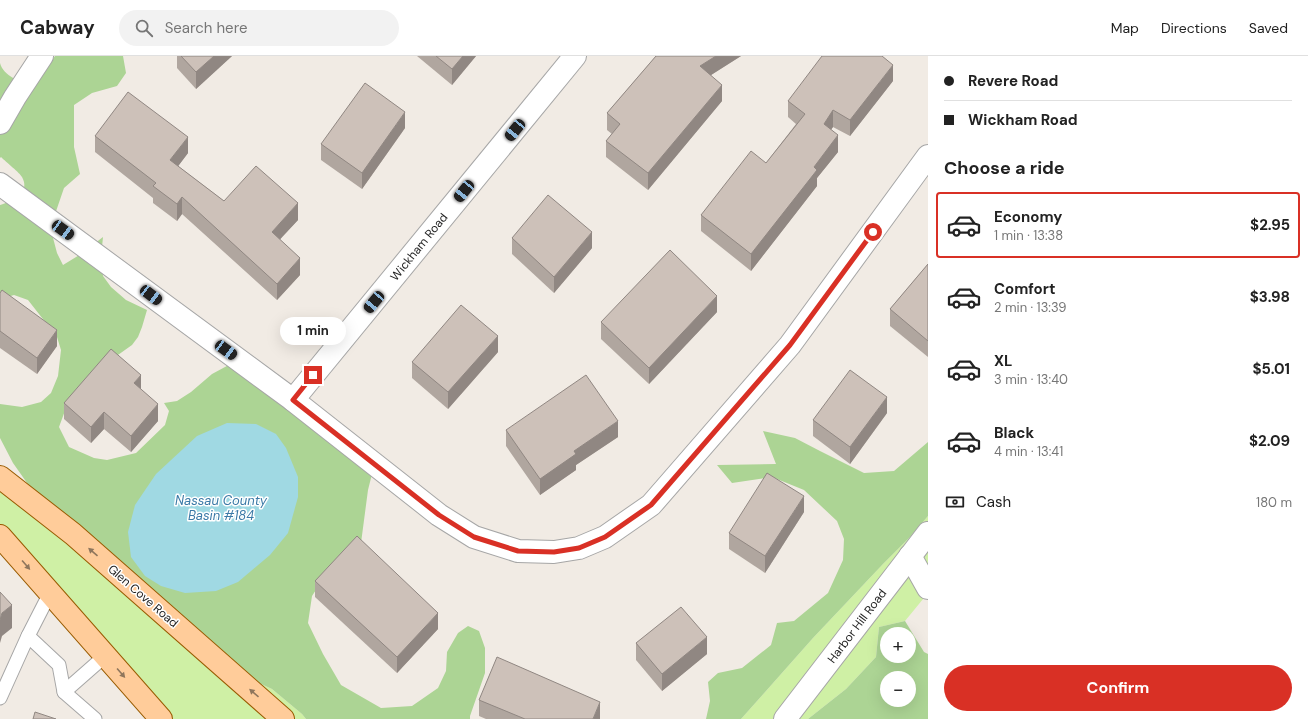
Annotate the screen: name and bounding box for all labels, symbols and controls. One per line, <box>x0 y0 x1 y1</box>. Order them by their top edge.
search box <box>119 10 399 46</box>
text: Cabway <box>20 15 95 40</box>
icon: search <box>133 17 155 39</box>
text: Search here <box>165 18 247 38</box>
text: Map <box>1111 19 1139 37</box>
text: Directions <box>1161 19 1227 37</box>
text: Saved <box>1249 19 1288 37</box>
text: Revere Road <box>968 71 1058 91</box>
text: Wickham Road <box>968 110 1078 130</box>
car <box>503 117 527 143</box>
text: Choose a ride <box>944 156 1065 180</box>
car <box>452 178 476 204</box>
icon: car <box>946 207 982 243</box>
text: Economy <box>994 207 1062 227</box>
street label: Wickham Road <box>387 210 451 284</box>
text: $2.95 <box>1250 215 1290 235</box>
car <box>50 218 76 242</box>
route start <box>864 223 882 241</box>
text: 1 min · 13:38 <box>994 227 1063 244</box>
icon: car <box>946 279 982 315</box>
text: Comfort <box>994 279 1055 299</box>
car <box>138 283 164 307</box>
text: $3.98 <box>1250 287 1290 307</box>
car <box>362 289 386 315</box>
text: 2 min · 13:39 <box>994 299 1066 316</box>
callout: 1 min <box>280 317 346 345</box>
text: 1 min <box>297 322 329 339</box>
car <box>213 338 239 362</box>
icon: car <box>946 351 982 387</box>
text: XL <box>994 351 1012 371</box>
text: $5.01 <box>1252 359 1290 379</box>
route end <box>304 366 322 384</box>
text: 3 min · 13:40 <box>994 371 1068 388</box>
icon: car <box>946 423 982 459</box>
text: Black <box>994 423 1034 443</box>
text: $2.09 <box>1249 431 1290 451</box>
text: 4 min · 13:41 <box>994 443 1063 460</box>
icon: cash <box>944 491 966 513</box>
water label: Nassau County Basin #184 <box>175 492 268 524</box>
text: Cash <box>976 492 1011 512</box>
text: 180 m <box>1256 494 1292 511</box>
one-way arrow <box>88 547 98 556</box>
one-way arrow <box>21 560 30 570</box>
street label: Glen Cove Road <box>105 561 181 631</box>
street label: Harbor Hill Road <box>824 586 890 666</box>
map controls <box>880 627 916 707</box>
button: + <box>880 627 916 663</box>
button: Confirm <box>944 665 1292 711</box>
one-way arrow <box>116 668 125 679</box>
button: − <box>880 671 916 707</box>
one-way arrow <box>248 689 259 698</box>

